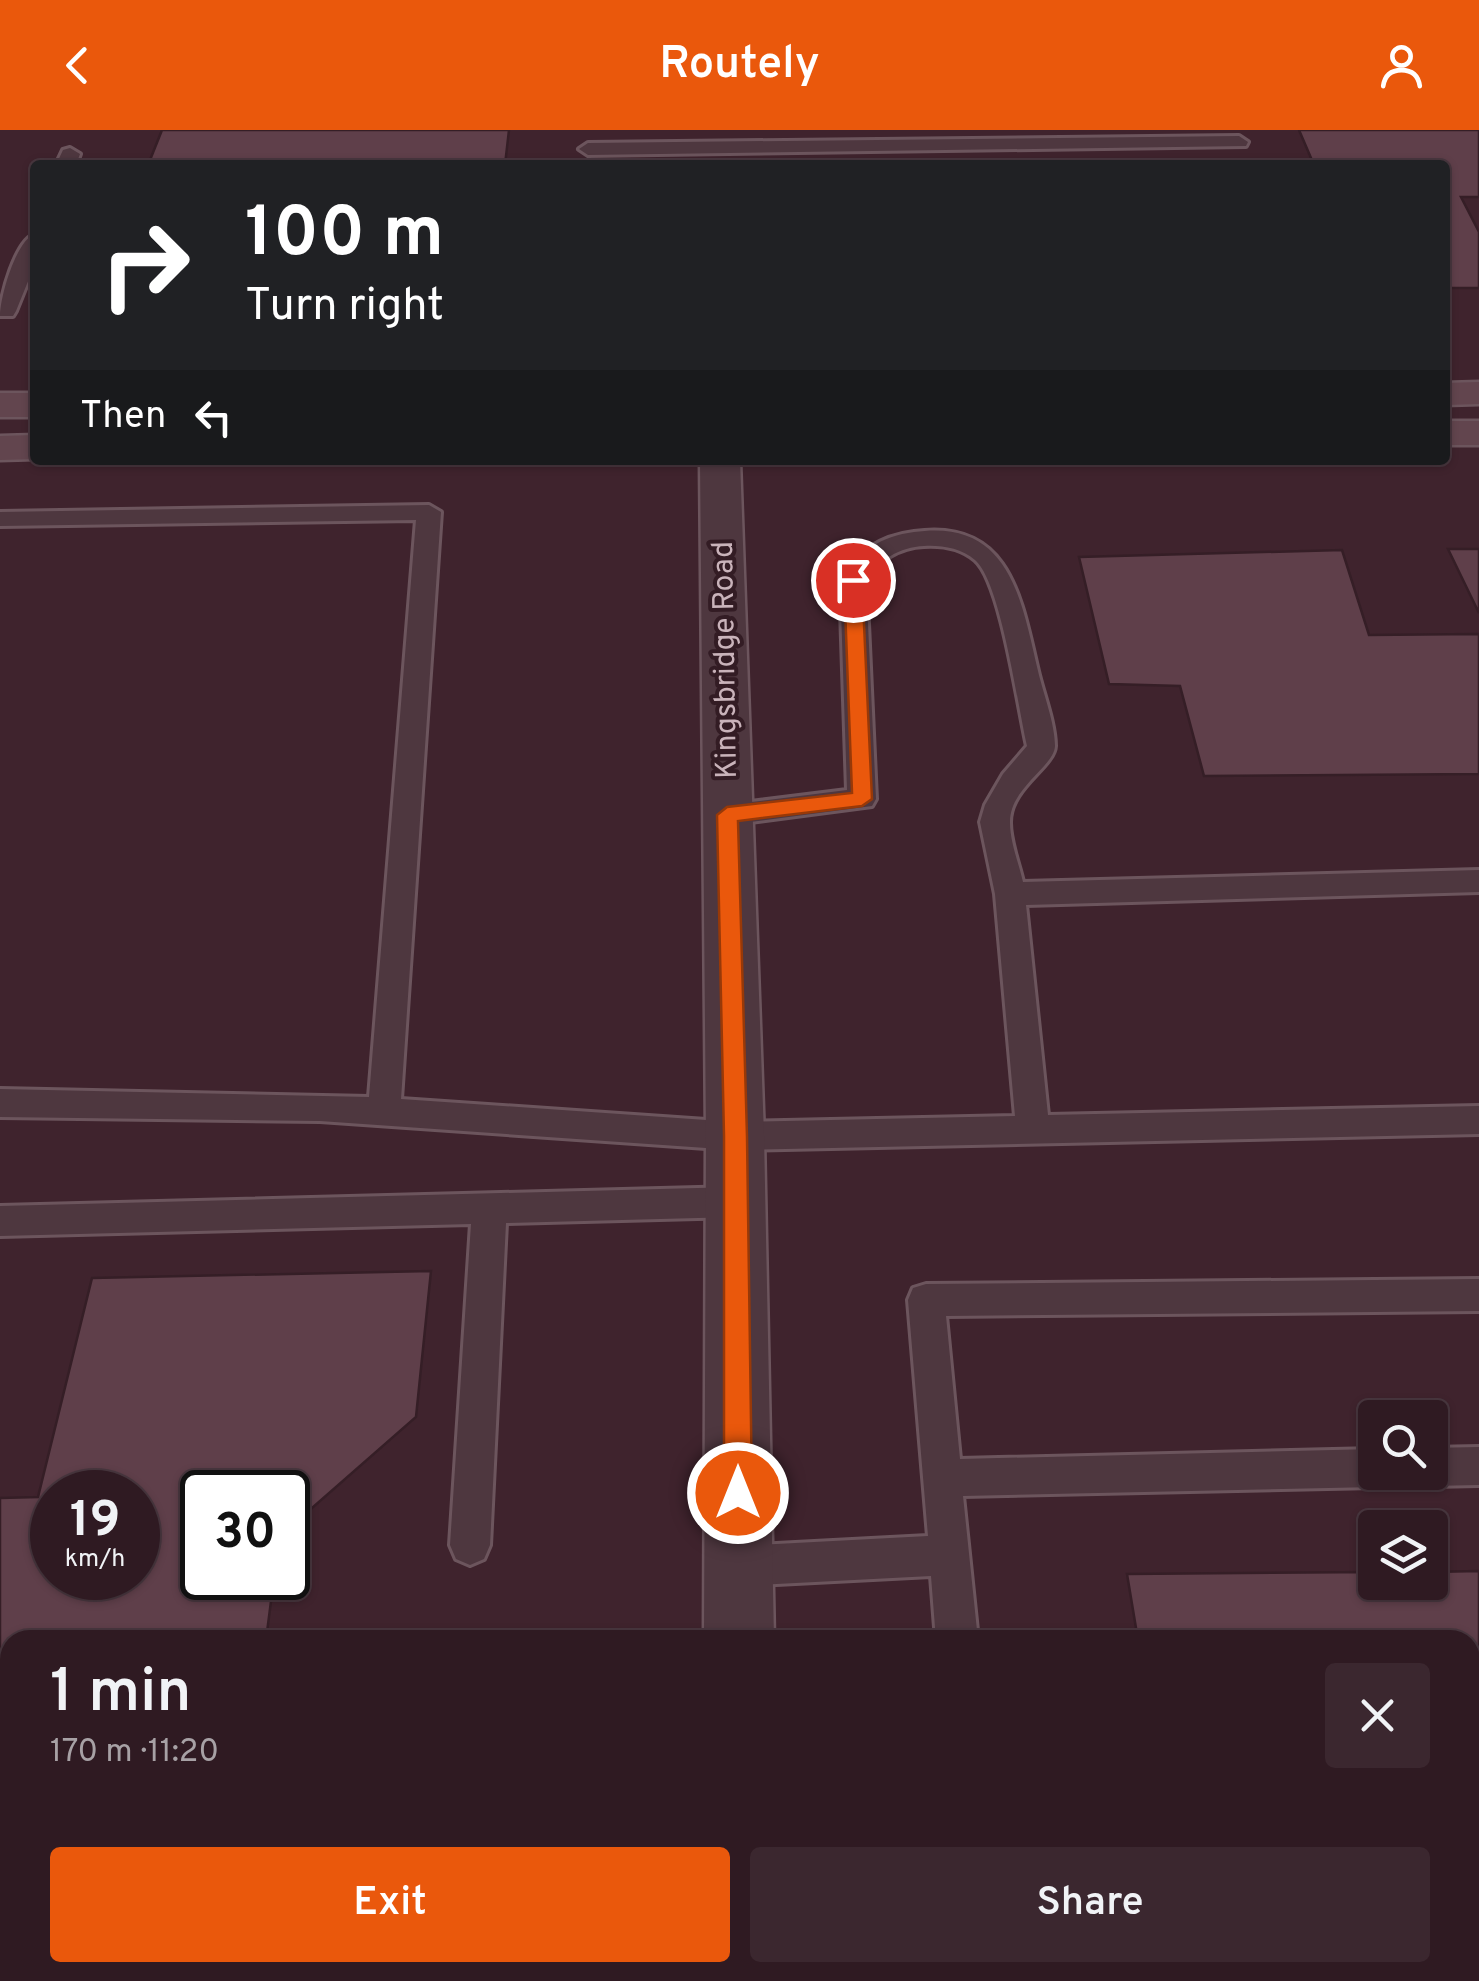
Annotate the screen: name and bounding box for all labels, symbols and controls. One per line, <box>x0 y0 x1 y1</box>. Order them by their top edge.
text: Routely <box>659 37 820 94</box>
icon: back <box>50 38 105 93</box>
icon: person <box>1374 38 1429 93</box>
text: 100 m <box>245 192 444 281</box>
icon: right <box>80 200 210 330</box>
text: Turn right <box>245 279 444 336</box>
icon: left <box>186 390 241 445</box>
text: Then <box>80 393 166 442</box>
pin <box>811 538 896 623</box>
street label: Kingsbridge Road <box>706 541 747 779</box>
icon: arrive <box>826 553 881 608</box>
map controls <box>1358 1400 1448 1600</box>
button: search <box>1358 1400 1448 1490</box>
position arrow <box>686 1441 790 1545</box>
speed limit sign: 30 <box>180 1470 310 1600</box>
text: 19 <box>70 1491 120 1554</box>
button: layers <box>1358 1510 1448 1600</box>
text: km/h <box>65 1544 125 1576</box>
text: 1 min <box>50 1657 191 1733</box>
button: close <box>1325 1663 1430 1768</box>
text: 170 m · 11:20 <box>50 1733 219 1773</box>
button: Exit <box>50 1847 730 1962</box>
button: Share <box>750 1847 1430 1962</box>

